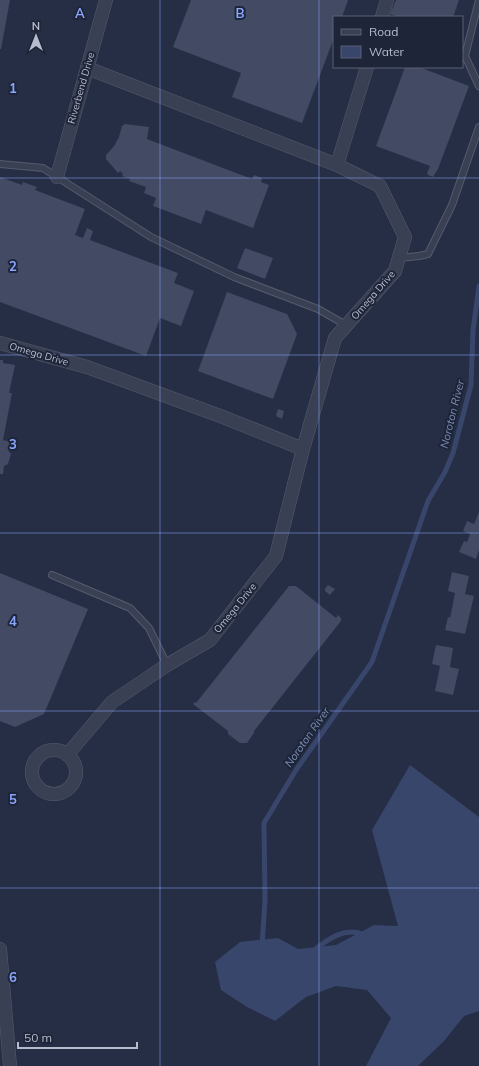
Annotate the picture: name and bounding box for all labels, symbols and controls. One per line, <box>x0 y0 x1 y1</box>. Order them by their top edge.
text: A <box>75 5 85 21</box>
text: B <box>236 5 245 21</box>
north arrow <box>16 16 56 56</box>
legend <box>333 16 463 68</box>
text: N <box>32 19 40 33</box>
text: Road <box>369 24 398 39</box>
text: Water <box>369 44 405 59</box>
street label: Riverbend Drive <box>65 51 97 125</box>
text: 1 <box>9 80 17 96</box>
text: 2 <box>9 258 17 274</box>
street label: Omega Drive <box>348 268 398 322</box>
street label: Omega Drive <box>8 339 70 369</box>
water label: Noroton River <box>437 377 468 450</box>
text: 3 <box>9 436 17 452</box>
street label: Omega Drive <box>211 580 259 636</box>
text: 4 <box>9 613 17 629</box>
water label: Noroton River <box>281 703 333 770</box>
text: 5 <box>9 791 17 807</box>
text: 6 <box>9 969 17 985</box>
scale bar <box>18 1024 137 1050</box>
text: 50 m <box>24 1030 52 1045</box>

